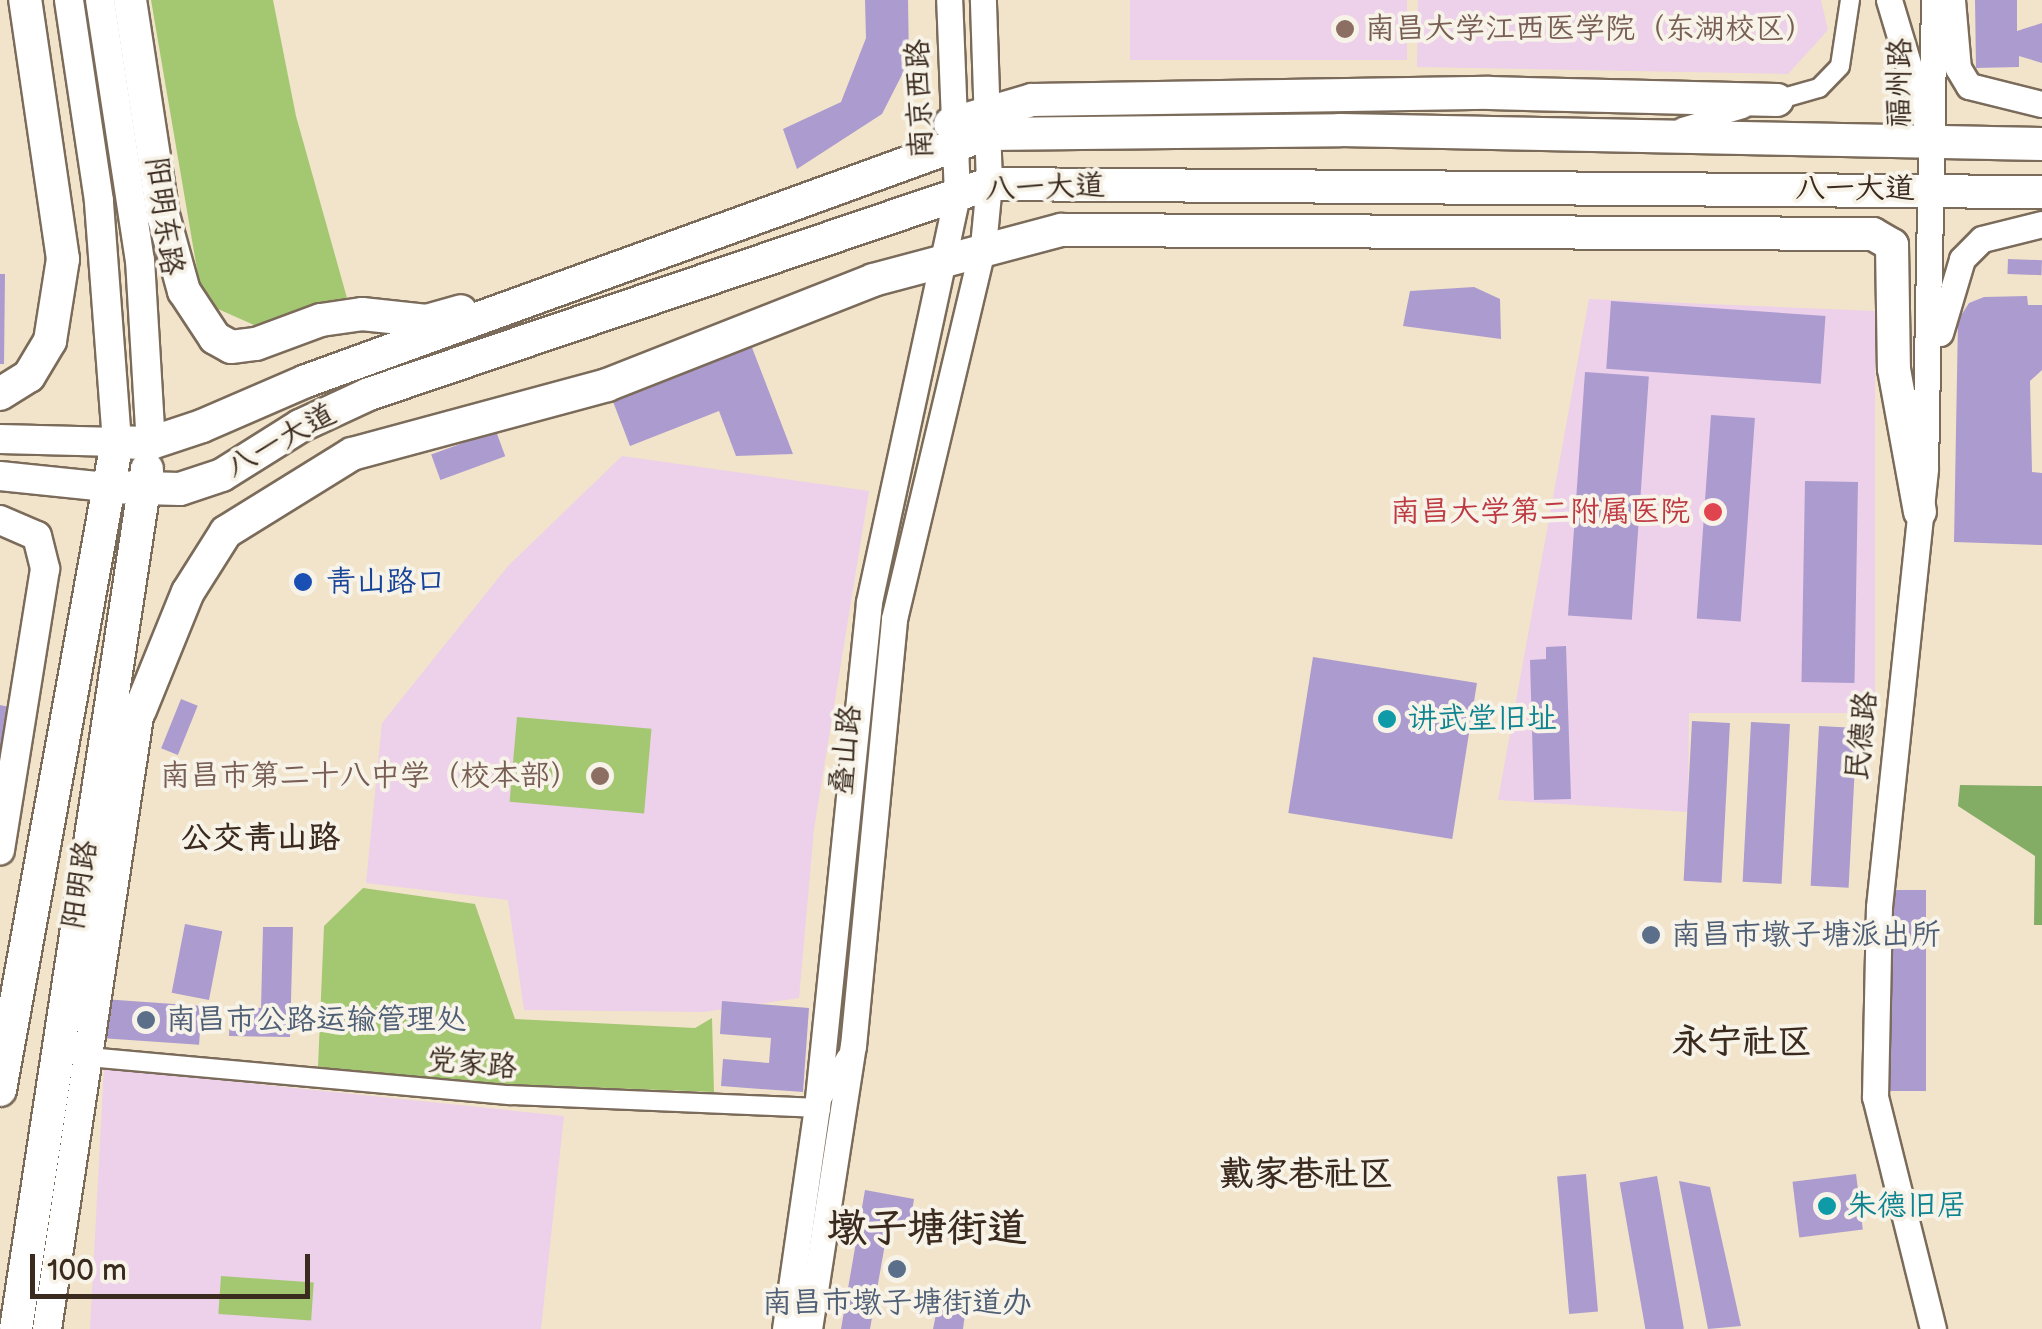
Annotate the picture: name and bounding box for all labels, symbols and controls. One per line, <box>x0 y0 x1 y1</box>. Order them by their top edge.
place label: 南昌大学江西医学院（东湖校区） <box>1365 11 1815 47</box>
marker: 南昌大学江西医学院（东湖校区） <box>1334 18 1356 40</box>
street label: 南京西路 <box>900 38 940 160</box>
street label: 福州路 <box>1881 38 1919 128</box>
street label: 阳明东路 <box>138 154 190 278</box>
street label: 八一大道 <box>984 168 1106 208</box>
street label: 八一大道 <box>1795 171 1915 207</box>
street label: 八一大道 <box>220 396 342 486</box>
place label: 南昌大学第二附属医院 <box>1390 494 1690 530</box>
marker: 南昌大学第二附属医院 <box>1700 499 1726 525</box>
place label: 青山路口 <box>326 564 446 600</box>
marker: 青山路口 <box>290 569 316 595</box>
street label: 民德路 <box>1839 689 1885 783</box>
place label: 讲武堂旧址 <box>1407 701 1557 737</box>
street label: 叠山路 <box>823 703 869 797</box>
marker: 讲武堂旧址 <box>1376 708 1398 730</box>
place label: 南昌市第二十八中学（校本部） <box>160 758 580 794</box>
marker: 南昌市第二十八中学（校本部） <box>589 765 611 787</box>
district label: 公交青山路 <box>180 820 340 858</box>
street label: 阳明路 <box>55 838 105 932</box>
place label: 南昌市墩子塘派出所 <box>1671 917 1941 953</box>
marker: 南昌市墩子塘派出所 <box>1640 924 1662 946</box>
place label: 南昌市公路运输管理处 <box>166 1002 466 1038</box>
marker: 南昌市公路运输管理处 <box>135 1009 157 1031</box>
district label: 永宁社区 <box>1672 1022 1812 1064</box>
street label: 党家路 <box>426 1042 518 1086</box>
district label: 戴家巷社区 <box>1219 1154 1393 1196</box>
place label: 朱德旧居 <box>1847 1188 1967 1224</box>
marker: 朱德旧居 <box>1816 1195 1838 1217</box>
district label: 墩子塘街道 <box>827 1205 1027 1253</box>
scale bar <box>35 1234 315 1296</box>
text: 100 m <box>47 1253 127 1289</box>
marker: 南昌市墩子塘街道办 <box>886 1258 908 1280</box>
place label: 南昌市墩子塘街道办 <box>762 1285 1032 1321</box>

